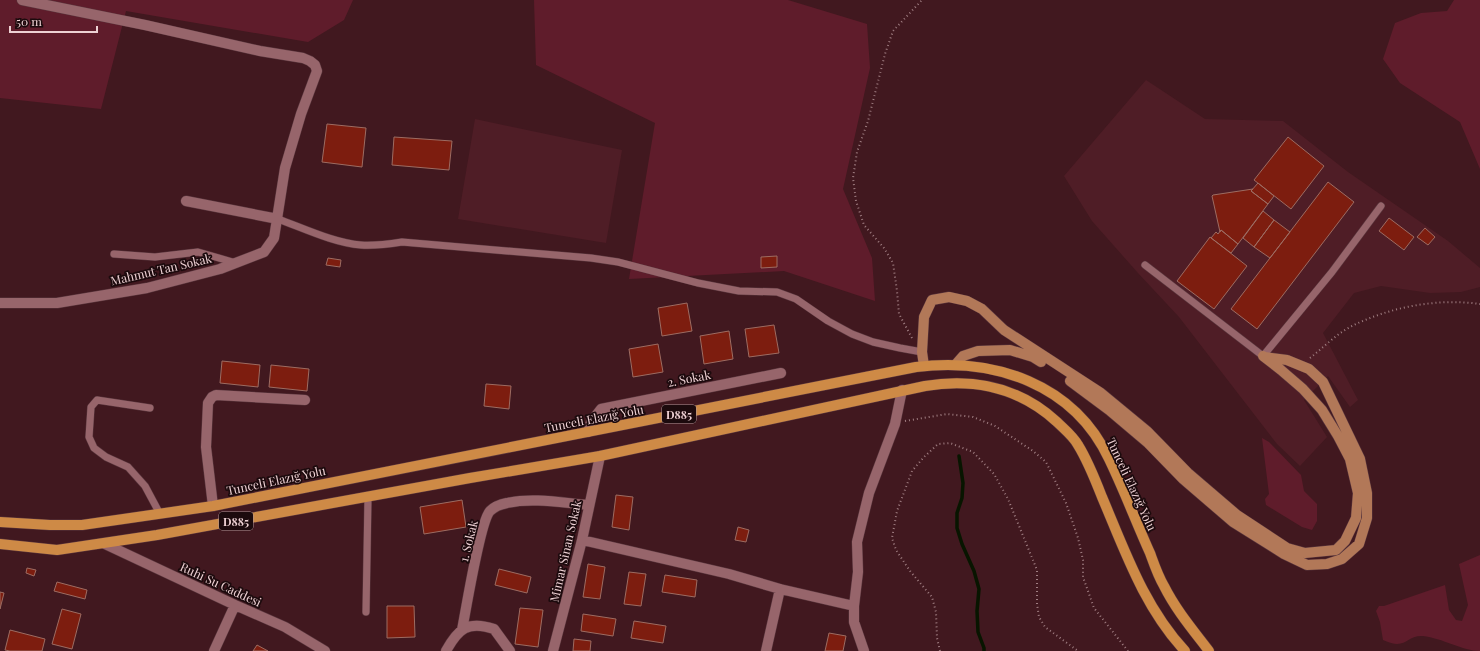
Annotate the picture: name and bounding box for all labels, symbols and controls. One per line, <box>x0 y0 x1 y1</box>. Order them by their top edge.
scale bar <box>10 8 97 34</box>
text: 50 m <box>16 13 42 29</box>
street label: Mahmut Tan Sokak <box>109 250 213 288</box>
street label: 2. Sokak <box>666 366 712 390</box>
street label: Tunceli Elazığ Yolu <box>543 401 645 435</box>
road number: D885 <box>662 405 696 423</box>
street label: Tunceli Elazığ Yolu <box>1103 435 1161 533</box>
street label: Tunceli Elazığ Yolu <box>225 462 327 498</box>
street label: Mimar Sinan Sokak <box>546 498 585 603</box>
road number: D885 <box>219 512 253 530</box>
street label: 1. Sokak <box>455 518 481 564</box>
street label: Ruhi Su Caddesi <box>178 558 265 610</box>

